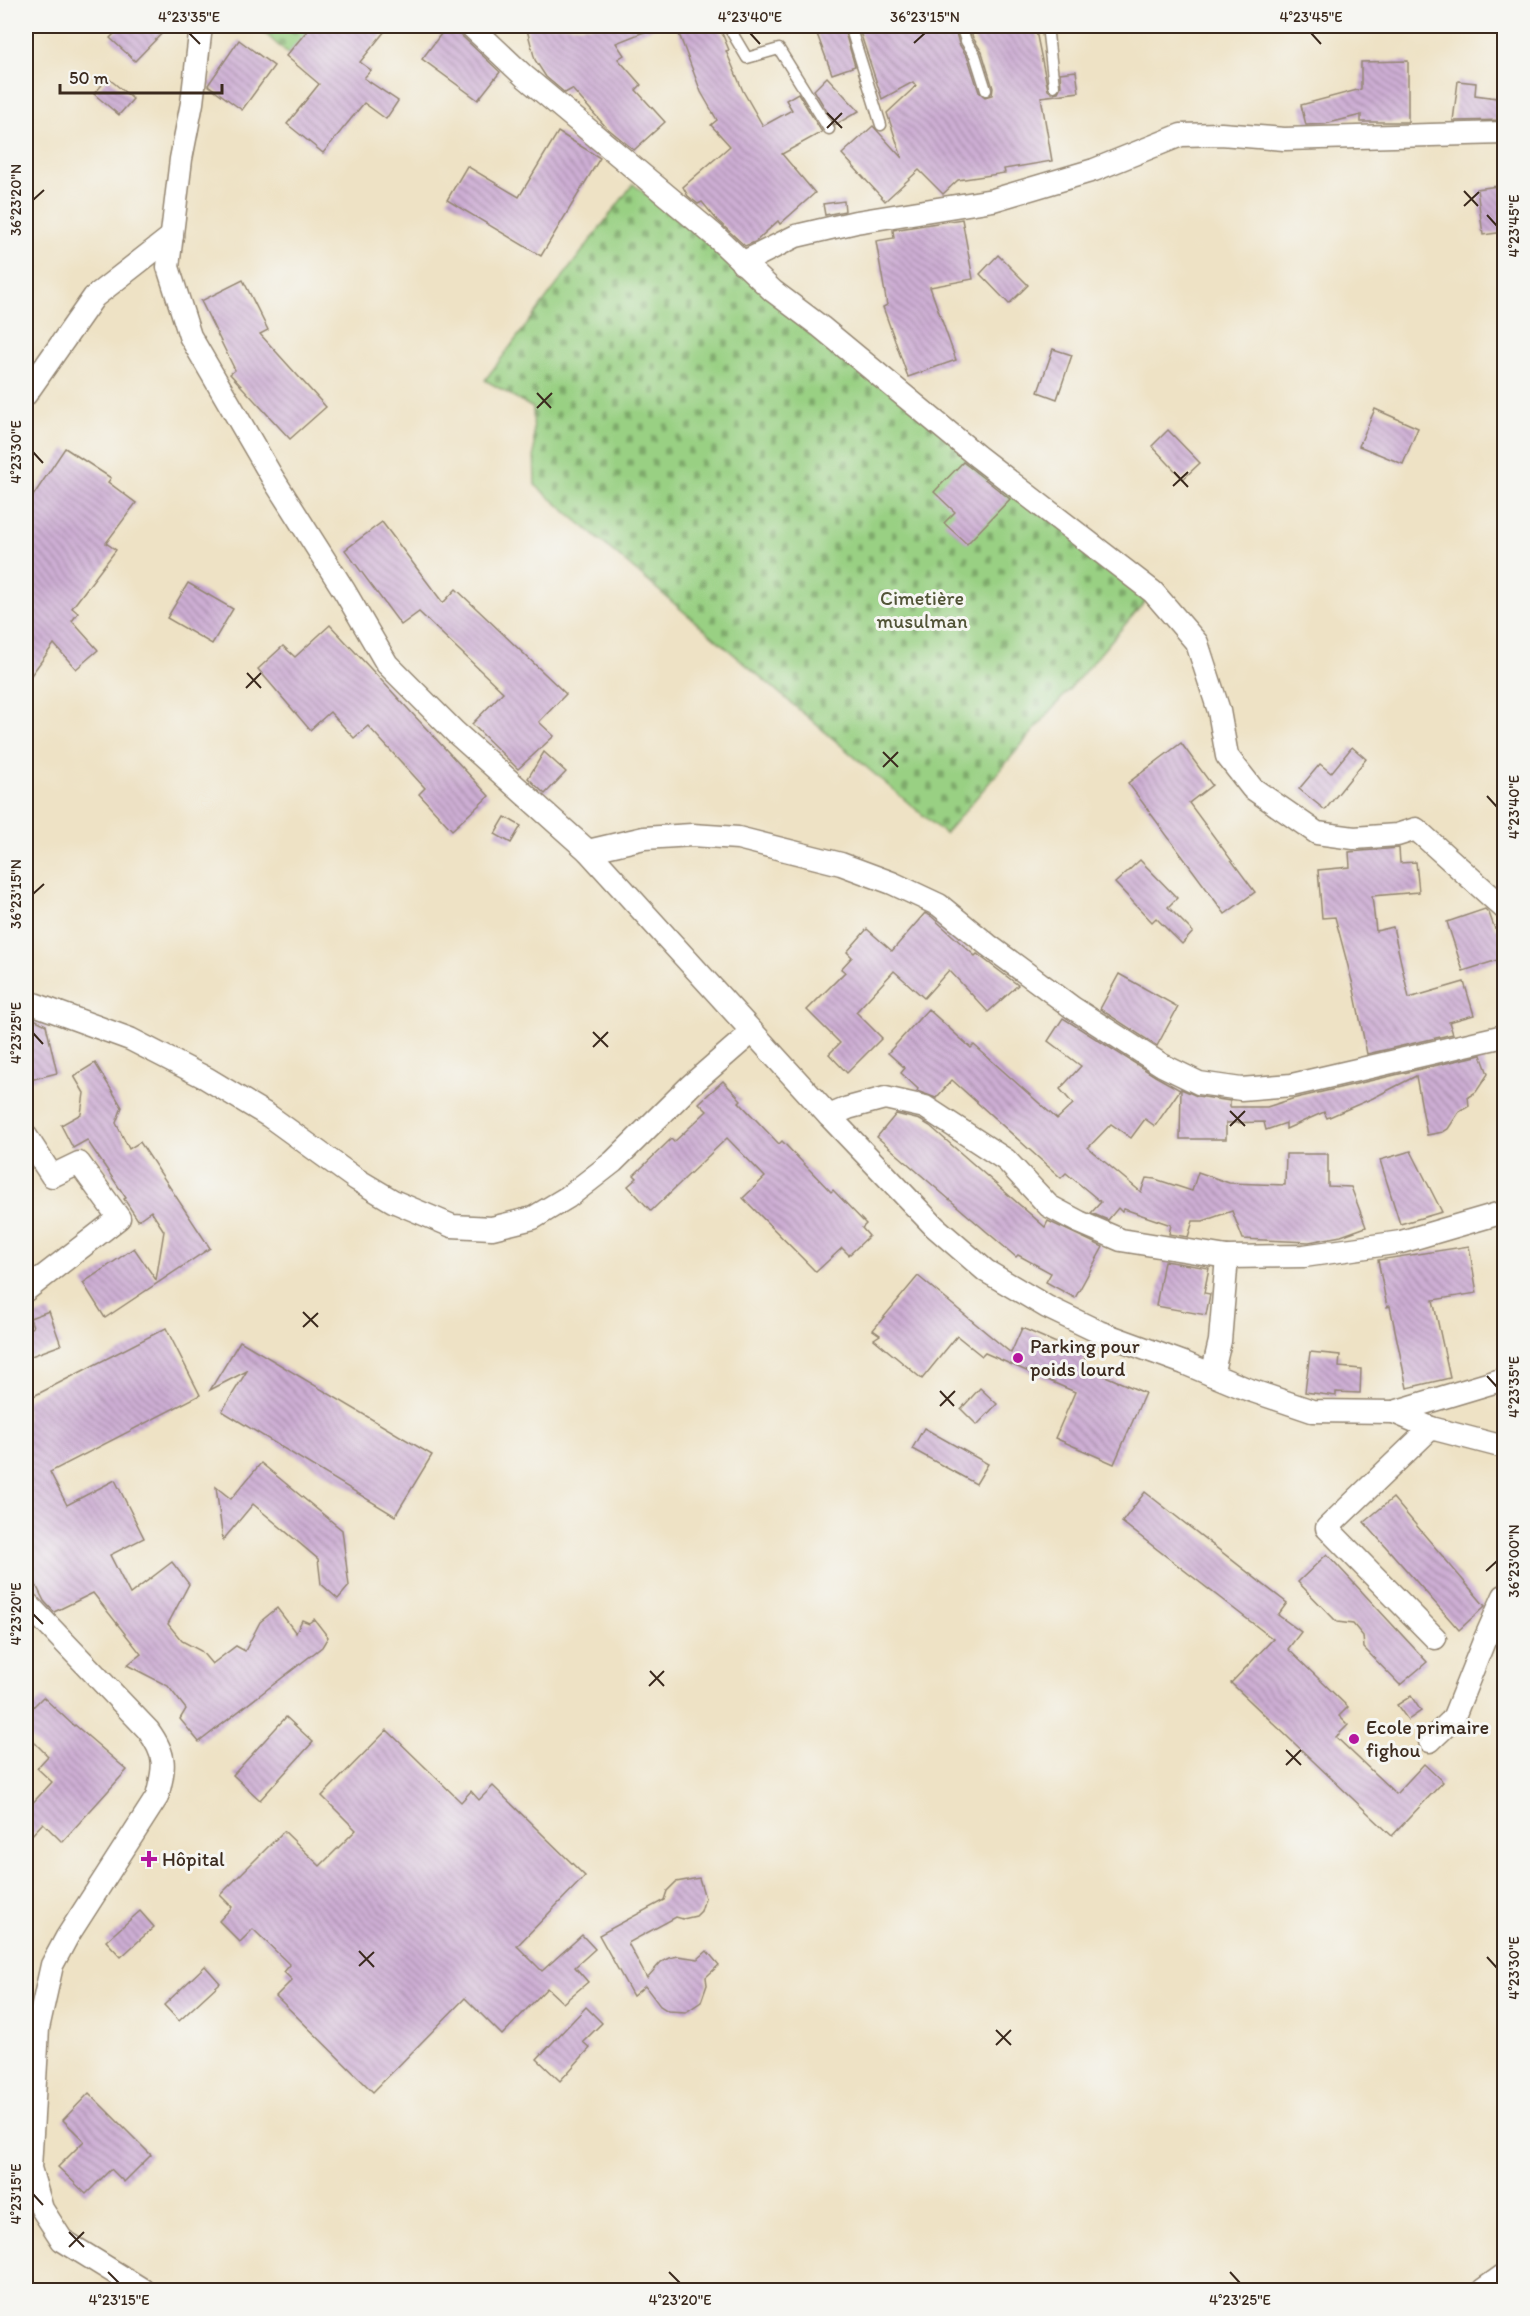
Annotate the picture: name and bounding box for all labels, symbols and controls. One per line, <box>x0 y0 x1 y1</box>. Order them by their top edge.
text: 4°23'35"E <box>158 8 220 26</box>
text: 4°23'40"E <box>718 8 782 26</box>
text: 36°23'15"N <box>890 8 960 26</box>
text: 4°23'45"E <box>1280 8 1342 26</box>
scale bar <box>60 57 222 95</box>
text: 50 m <box>69 67 109 89</box>
text: 36°23'20"N <box>7 164 25 236</box>
text: 4°23'45"E <box>1505 195 1523 257</box>
text: 4°23'30"E <box>7 420 25 484</box>
park label: Cimetière musulman <box>876 586 968 633</box>
text: 4°23'40"E <box>1505 775 1523 839</box>
text: 36°23'15"N <box>7 859 25 929</box>
text: 4°23'25"E <box>7 1002 25 1064</box>
place label: Parking pour poids lourd <box>1030 1334 1140 1381</box>
marker: Parking pour poids lourd <box>1011 1351 1025 1365</box>
text: 4°23'35"E <box>1505 1356 1523 1418</box>
text: 36°23'00"N <box>1505 1524 1523 1598</box>
text: 4°23'20"E <box>7 1582 25 1646</box>
place label: Ecole primaire fighou <box>1366 1715 1489 1762</box>
marker: Ecole primaire fighou <box>1347 1732 1361 1746</box>
place label: Hôpital <box>162 1847 225 1871</box>
marker: Hôpital <box>140 1850 158 1868</box>
text: 4°23'30"E <box>1505 1936 1523 2000</box>
text: 4°23'15"E <box>7 2164 25 2224</box>
text: 4°23'15"E <box>89 2291 149 2309</box>
text: 4°23'20"E <box>648 2291 712 2309</box>
text: 4°23'25"E <box>1209 2291 1271 2309</box>

